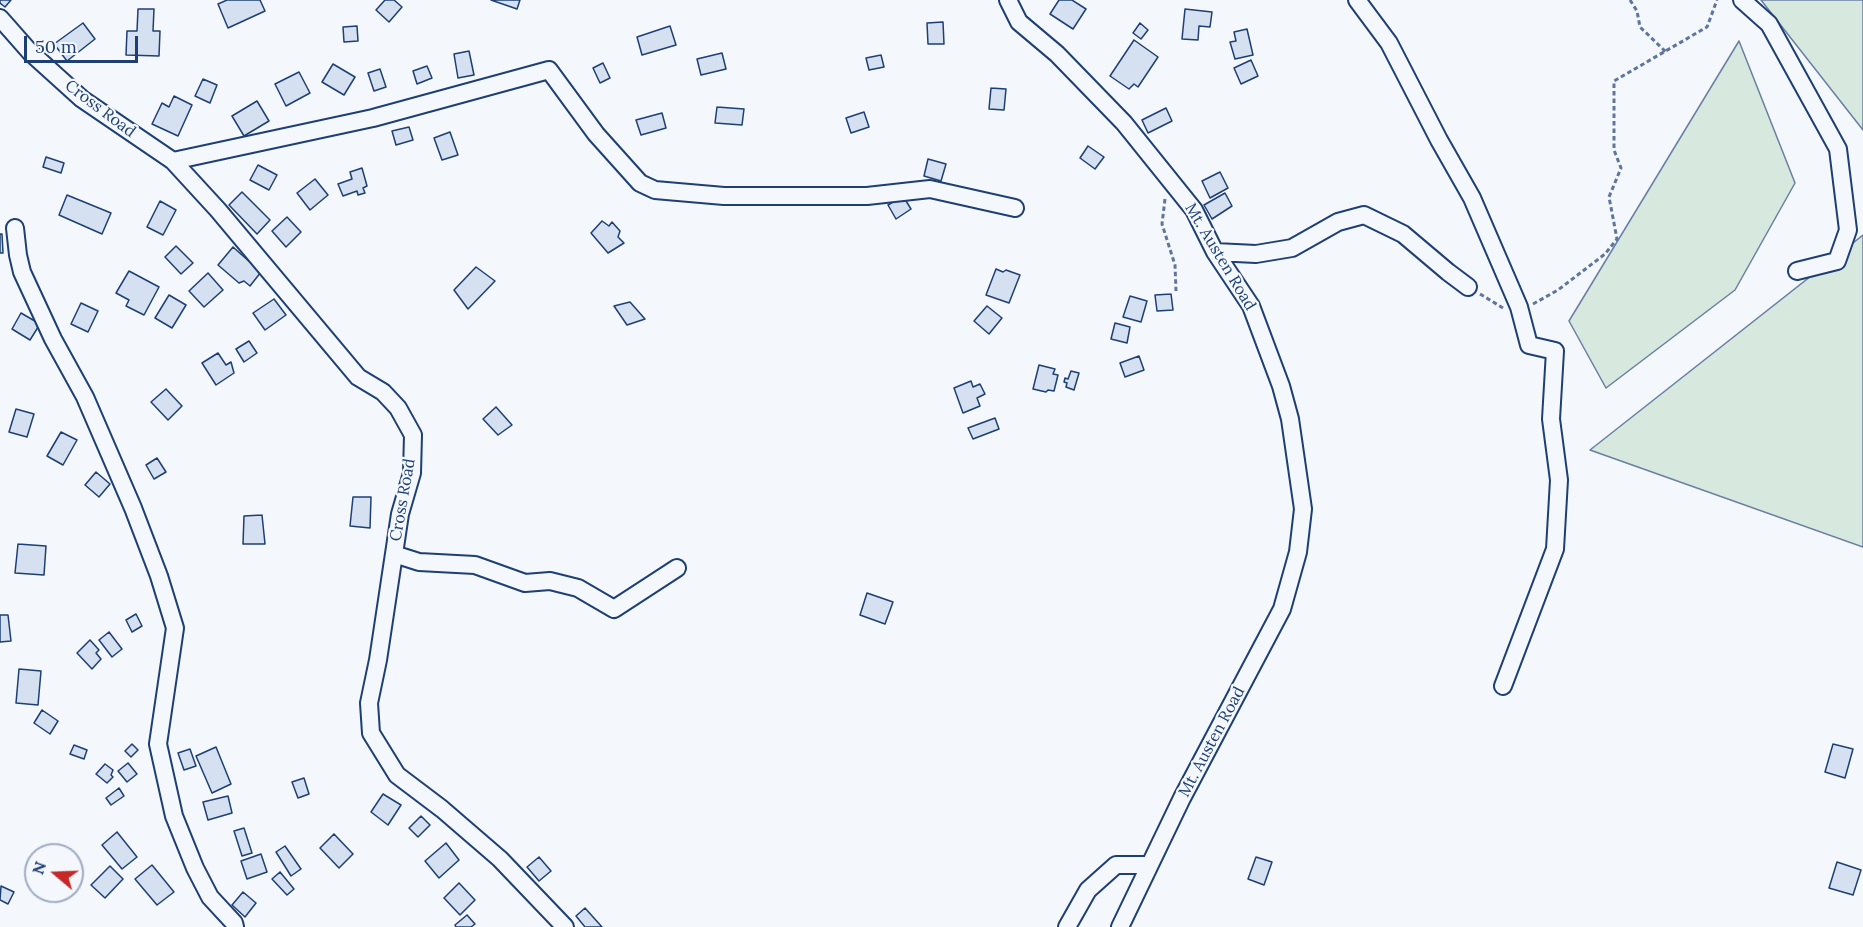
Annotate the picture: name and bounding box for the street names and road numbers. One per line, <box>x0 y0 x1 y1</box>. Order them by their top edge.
street label: Cross Road <box>61 76 139 142</box>
street label: Mt. Austen Road <box>1180 200 1260 314</box>
street label: Cross Road <box>386 457 420 543</box>
street label: Mt. Austen Road <box>1175 684 1249 800</box>

